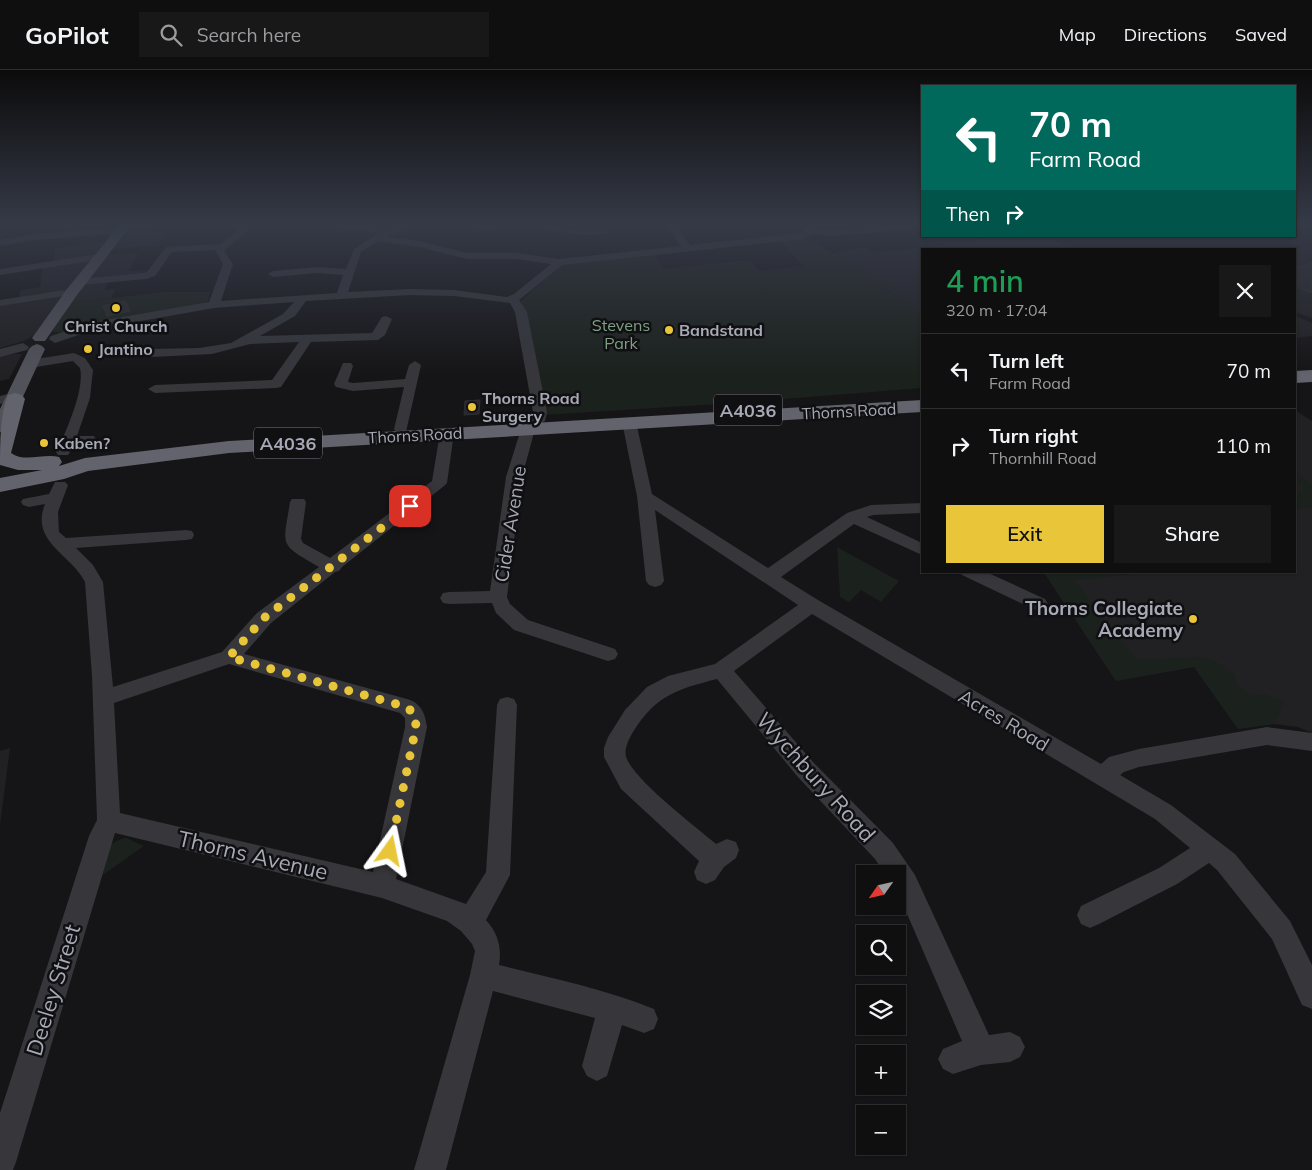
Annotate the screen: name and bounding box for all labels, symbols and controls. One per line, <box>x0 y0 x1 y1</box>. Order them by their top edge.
search box <box>139 12 489 57</box>
text: GoPilot <box>25 20 109 50</box>
icon: search <box>157 21 185 49</box>
text: Search here <box>197 23 301 47</box>
text: Map <box>1059 23 1096 46</box>
text: Directions <box>1124 23 1207 46</box>
text: Saved <box>1235 23 1287 46</box>
text: 70 m <box>1029 102 1112 146</box>
icon: left <box>946 105 1011 170</box>
text: Farm Road <box>1029 145 1141 173</box>
icon: right <box>1000 200 1028 228</box>
text: Then <box>946 202 990 226</box>
text: 4 min <box>946 262 1024 300</box>
button: close <box>1219 265 1271 317</box>
text: 320 m · 17:04 <box>946 300 1047 320</box>
marker: Christ Church <box>110 302 122 314</box>
park label: Stevens Park <box>592 315 650 353</box>
place label: Christ Church <box>64 316 168 336</box>
place label: Bandstand <box>679 320 763 340</box>
marker: Bandstand <box>663 324 675 336</box>
place label: Jantino <box>98 339 153 359</box>
marker: Jantino <box>82 343 94 355</box>
text: Turn left <box>989 349 1064 373</box>
icon: left <box>946 357 974 385</box>
text: 70 m <box>1227 359 1271 383</box>
text: Farm Road <box>989 373 1071 393</box>
place label: Thorns Road Surgery <box>482 388 580 426</box>
road number: A4036 <box>714 394 782 426</box>
street label: Thorns Road <box>801 399 897 423</box>
marker: Thorns Road Surgery <box>466 401 478 413</box>
street label: Thorns Road <box>367 423 463 447</box>
text: Turn right <box>989 424 1078 448</box>
road number: A4036 <box>254 428 322 458</box>
icon: right <box>946 432 974 460</box>
place label: Kaben? <box>54 433 111 453</box>
text: 110 m <box>1215 434 1271 458</box>
marker: Kaben? <box>38 437 50 449</box>
text: Thornhill Road <box>989 448 1097 468</box>
street label: Cider Avenue <box>489 464 531 584</box>
pin <box>389 485 431 527</box>
icon: arrive <box>396 492 424 520</box>
button: Exit <box>946 505 1104 563</box>
button: Share <box>1114 505 1271 563</box>
place label: Thorns Collegiate Academy <box>1025 596 1184 642</box>
marker: Thorns Collegiate Academy <box>1187 613 1199 625</box>
street label: Acres Road <box>954 684 1054 756</box>
street label: Wychbury Road <box>750 706 882 848</box>
street label: Thorns Avenue <box>175 824 331 886</box>
position arrow <box>363 824 415 876</box>
north arrow <box>856 865 906 915</box>
map controls <box>856 865 906 1155</box>
street label: Deeley Street <box>20 921 86 1059</box>
button: search <box>856 925 906 975</box>
button: layers <box>856 985 906 1035</box>
button: + <box>856 1045 906 1095</box>
button: − <box>856 1105 906 1155</box>

